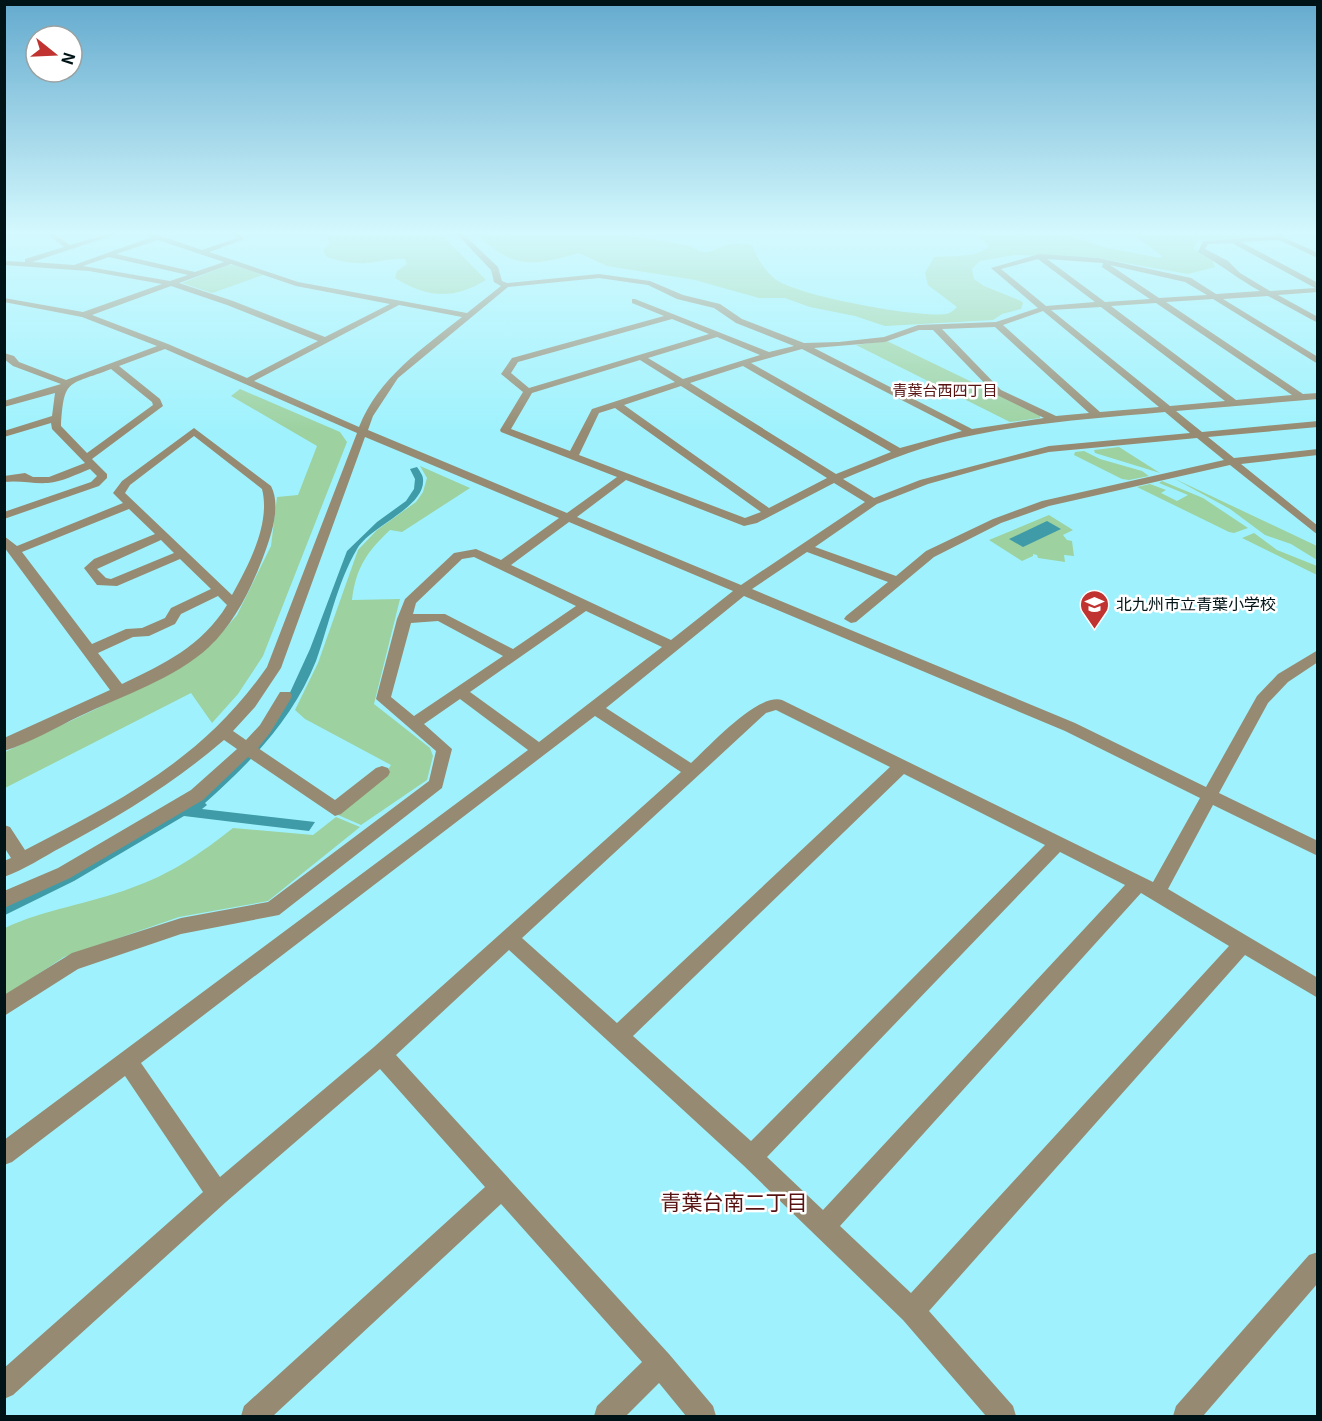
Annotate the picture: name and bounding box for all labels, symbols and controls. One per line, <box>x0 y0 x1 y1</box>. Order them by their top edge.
north arrow <box>24 24 84 84</box>
text: N <box>56 50 82 68</box>
district label: 青葉台西四丁目 <box>892 379 998 400</box>
school or university icon: 北九州市立青葉小学校 <box>1079 588 1111 630</box>
place label: 北九州市立青葉小学校 <box>1116 591 1276 615</box>
district label: 青葉台南二丁目 <box>661 1186 808 1216</box>

